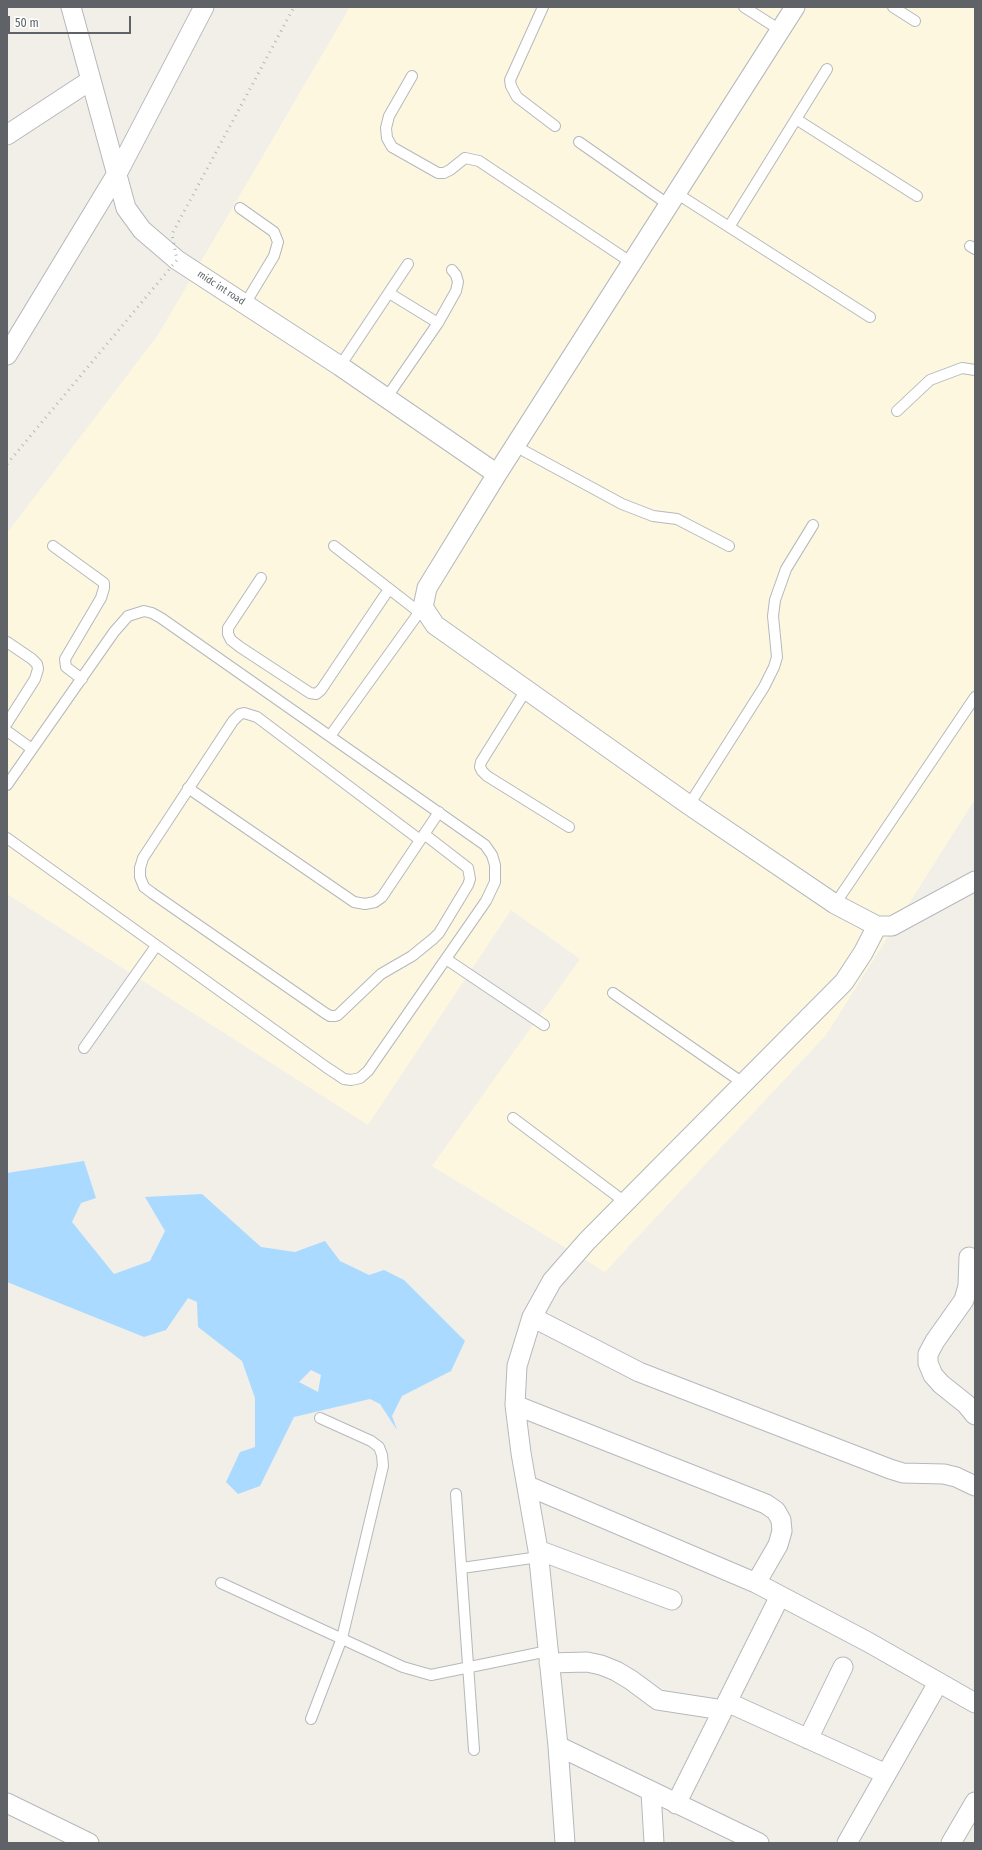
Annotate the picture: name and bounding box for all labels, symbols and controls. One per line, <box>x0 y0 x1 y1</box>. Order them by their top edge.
scale bar <box>10 8 133 34</box>
text: 50 m <box>15 16 39 30</box>
street label: midc int road <box>195 268 247 308</box>

